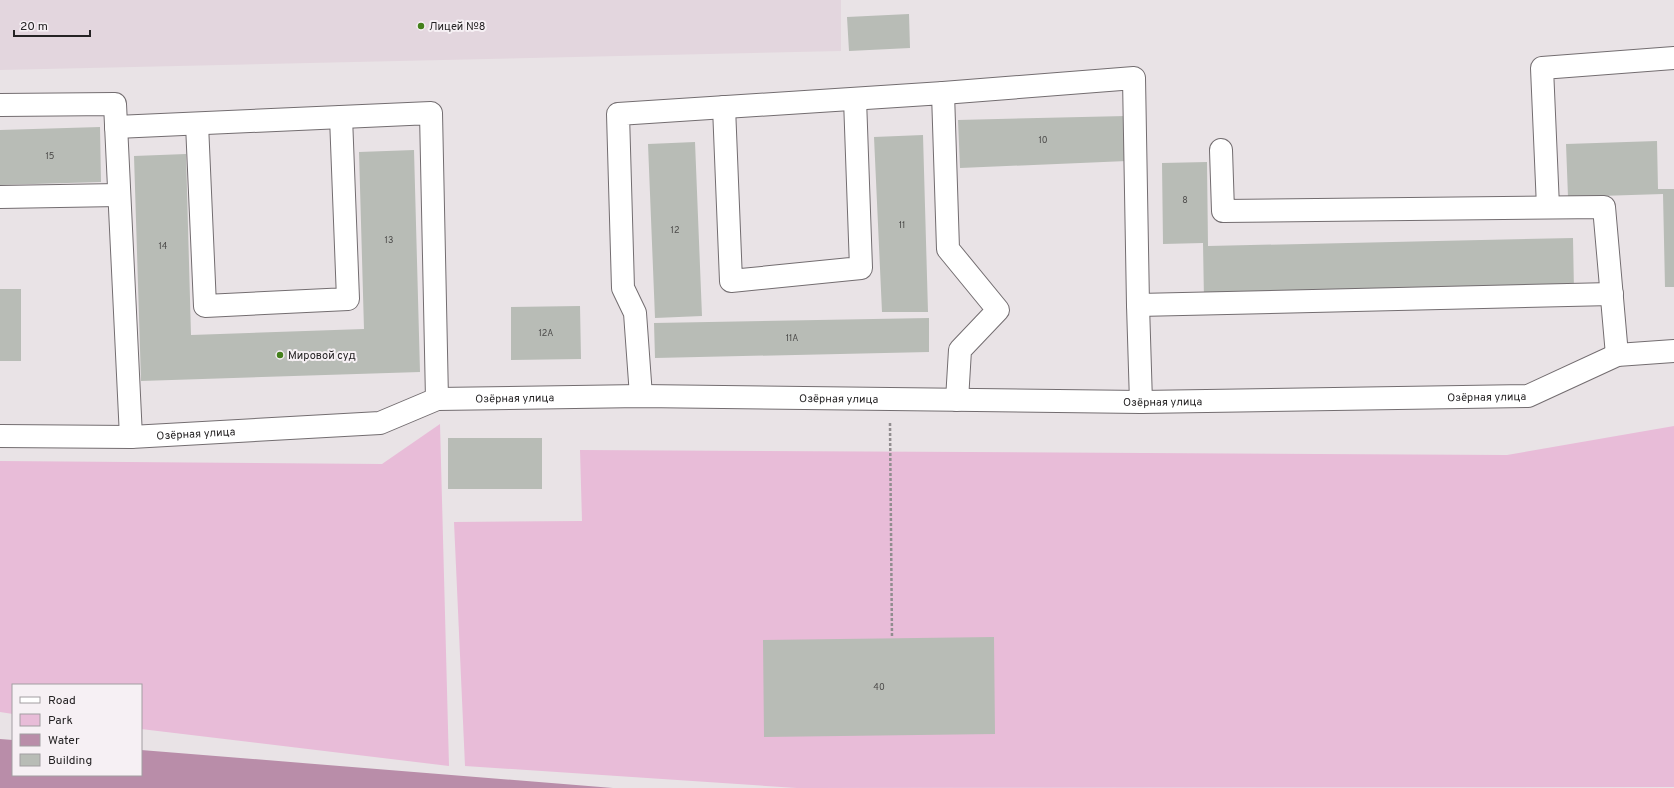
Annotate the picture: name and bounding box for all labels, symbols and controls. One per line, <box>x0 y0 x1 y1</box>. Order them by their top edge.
scale bar <box>14 12 90 38</box>
text: 20 m <box>20 19 48 35</box>
place label: Лицей №8 <box>429 20 485 34</box>
marker: Лицей №8 <box>416 21 426 31</box>
house number: 10 <box>1038 135 1048 146</box>
house number: 15 <box>46 151 54 162</box>
house number: 8 <box>1182 195 1188 206</box>
house number: 11 <box>899 220 905 231</box>
house number: 12 <box>671 225 679 236</box>
house number: 13 <box>385 235 393 246</box>
house number: 14 <box>159 241 168 252</box>
house number: 12А <box>539 328 553 339</box>
house number: 11А <box>786 333 798 344</box>
place label: Мировой суд <box>288 349 356 363</box>
marker: Мировой суд <box>275 350 285 360</box>
street label: Озёрная улица <box>1447 390 1527 405</box>
street label: Озёрная улица <box>475 391 555 406</box>
street label: Озёрная улица <box>799 392 879 407</box>
street label: Озёрная улица <box>1123 395 1203 410</box>
street label: Озёрная улица <box>156 425 236 444</box>
house number: 40 <box>873 682 885 693</box>
legend <box>12 684 142 776</box>
text: Road <box>48 693 76 709</box>
text: Park <box>48 713 73 729</box>
text: Water <box>48 733 80 749</box>
text: Building <box>48 753 92 769</box>

